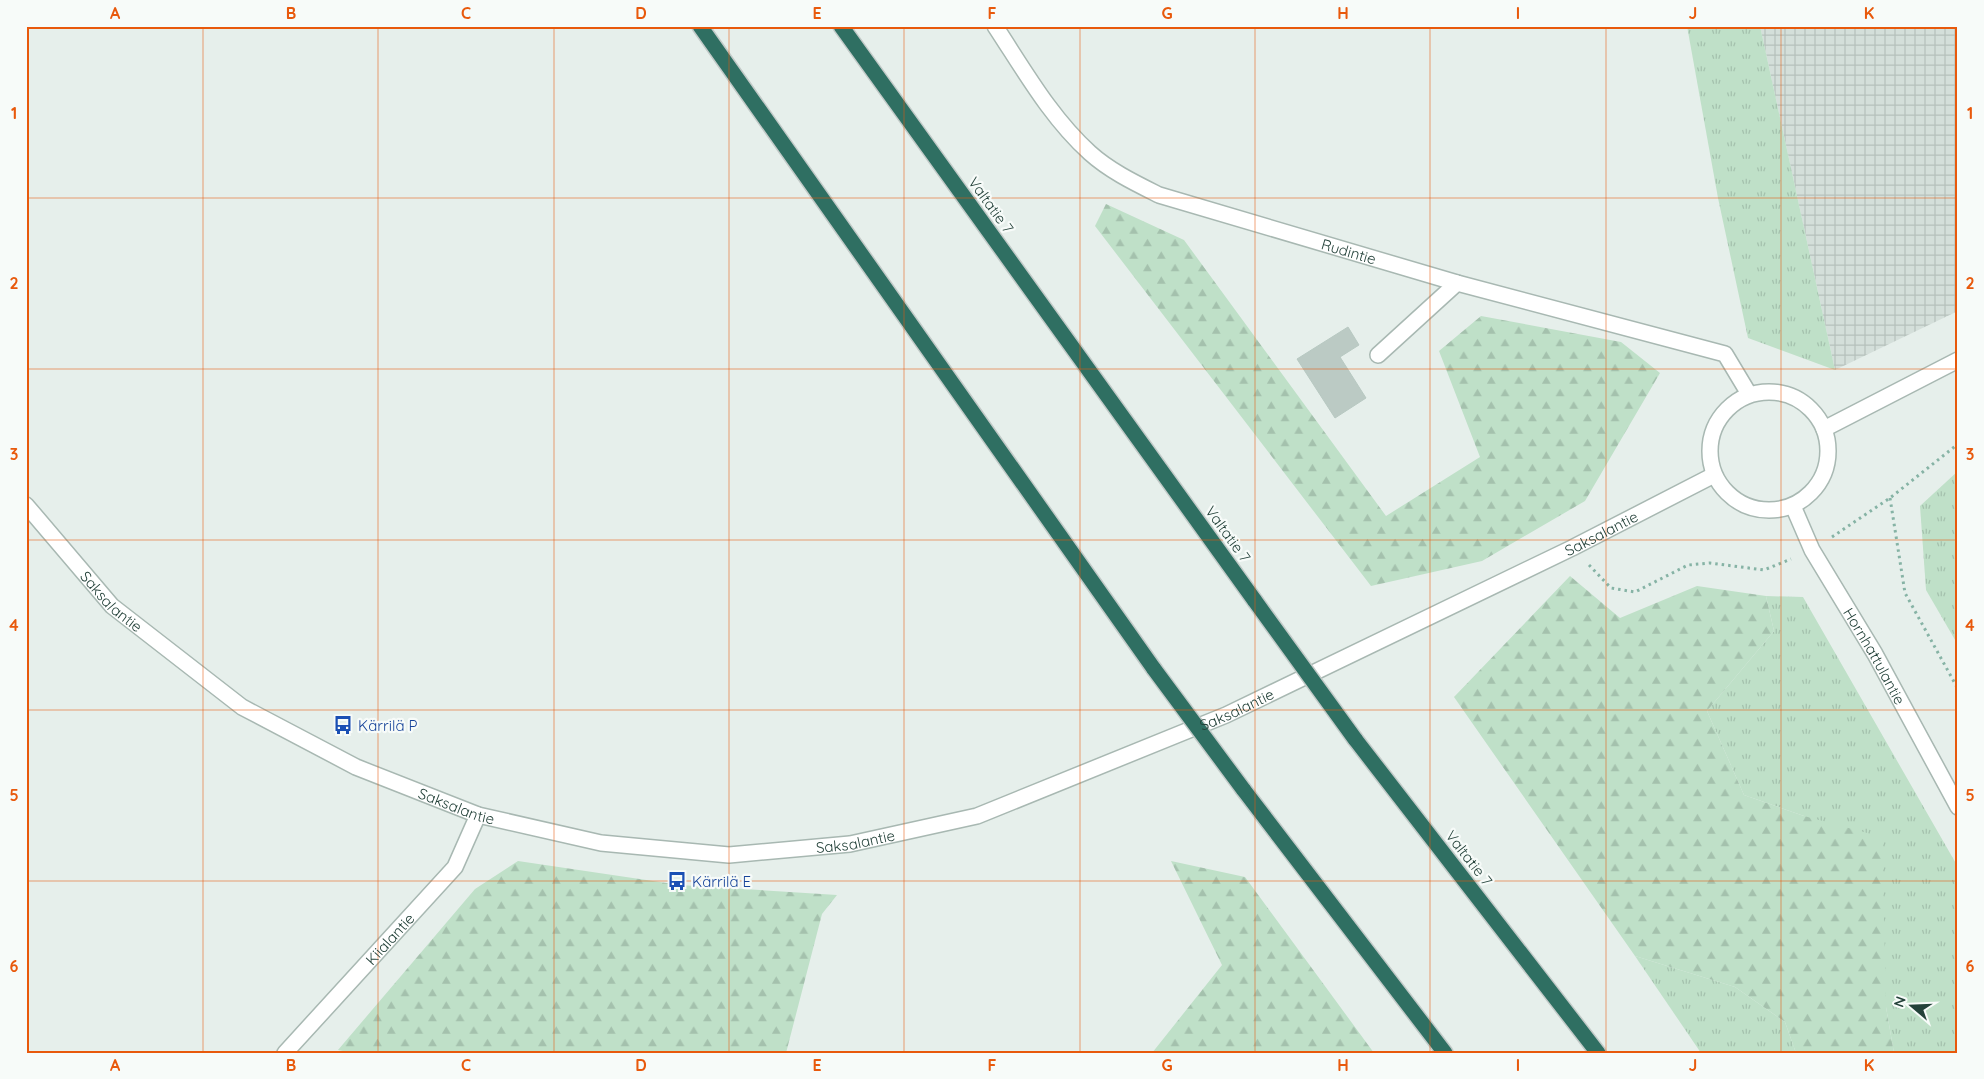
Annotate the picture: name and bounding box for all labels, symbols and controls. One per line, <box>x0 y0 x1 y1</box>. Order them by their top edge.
text: A <box>110 3 121 23</box>
text: B <box>286 3 296 23</box>
text: C <box>461 3 471 23</box>
text: D <box>635 3 647 23</box>
text: E <box>812 3 822 23</box>
text: F <box>988 3 997 23</box>
text: G <box>1161 3 1173 23</box>
text: H <box>1337 3 1349 23</box>
text: I <box>1516 3 1520 23</box>
text: J <box>1689 3 1697 23</box>
text: K <box>1864 3 1874 23</box>
text: 1 <box>11 103 17 123</box>
text: 1 <box>1967 103 1973 123</box>
street label: Valtatie 7 <box>964 173 1018 237</box>
street label: Rudintie <box>1319 234 1378 268</box>
text: 2 <box>9 273 19 293</box>
text: 2 <box>1965 273 1975 293</box>
text: 3 <box>10 444 18 464</box>
text: 3 <box>1966 444 1974 464</box>
street label: Valtatie 7 <box>1201 502 1255 566</box>
street label: Saksalantie <box>1561 506 1641 560</box>
street label: Saksalantie <box>77 567 146 636</box>
street label: Hornhattulantie <box>1839 604 1910 708</box>
text: 4 <box>9 615 19 635</box>
text: 4 <box>1965 615 1975 635</box>
street label: Saksalantie <box>1196 684 1277 734</box>
bus stop icon: Kärrilä P <box>332 714 354 736</box>
place label: Kärrilä P <box>358 716 418 735</box>
street label: Saksalantie <box>416 783 496 828</box>
text: 5 <box>9 785 19 805</box>
text: 5 <box>1965 785 1975 805</box>
street label: Saksalantie <box>815 825 896 857</box>
street label: Valtatie 7 <box>1442 827 1497 890</box>
bus stop icon: Kärrilä E <box>666 870 688 892</box>
place label: Kärrilä E <box>692 872 751 891</box>
street label: Kiialantie <box>361 909 418 969</box>
text: 6 <box>10 956 19 976</box>
text: 6 <box>1966 956 1975 976</box>
north arrow <box>1886 982 1936 1032</box>
text: N <box>1890 994 1910 1010</box>
text: A <box>110 1055 121 1075</box>
text: B <box>286 1055 296 1075</box>
text: C <box>461 1055 471 1075</box>
text: D <box>635 1055 647 1075</box>
text: E <box>812 1055 822 1075</box>
text: F <box>988 1055 997 1075</box>
text: G <box>1161 1055 1173 1075</box>
text: H <box>1337 1055 1349 1075</box>
text: I <box>1516 1055 1520 1075</box>
text: J <box>1689 1055 1697 1075</box>
text: K <box>1864 1055 1874 1075</box>

